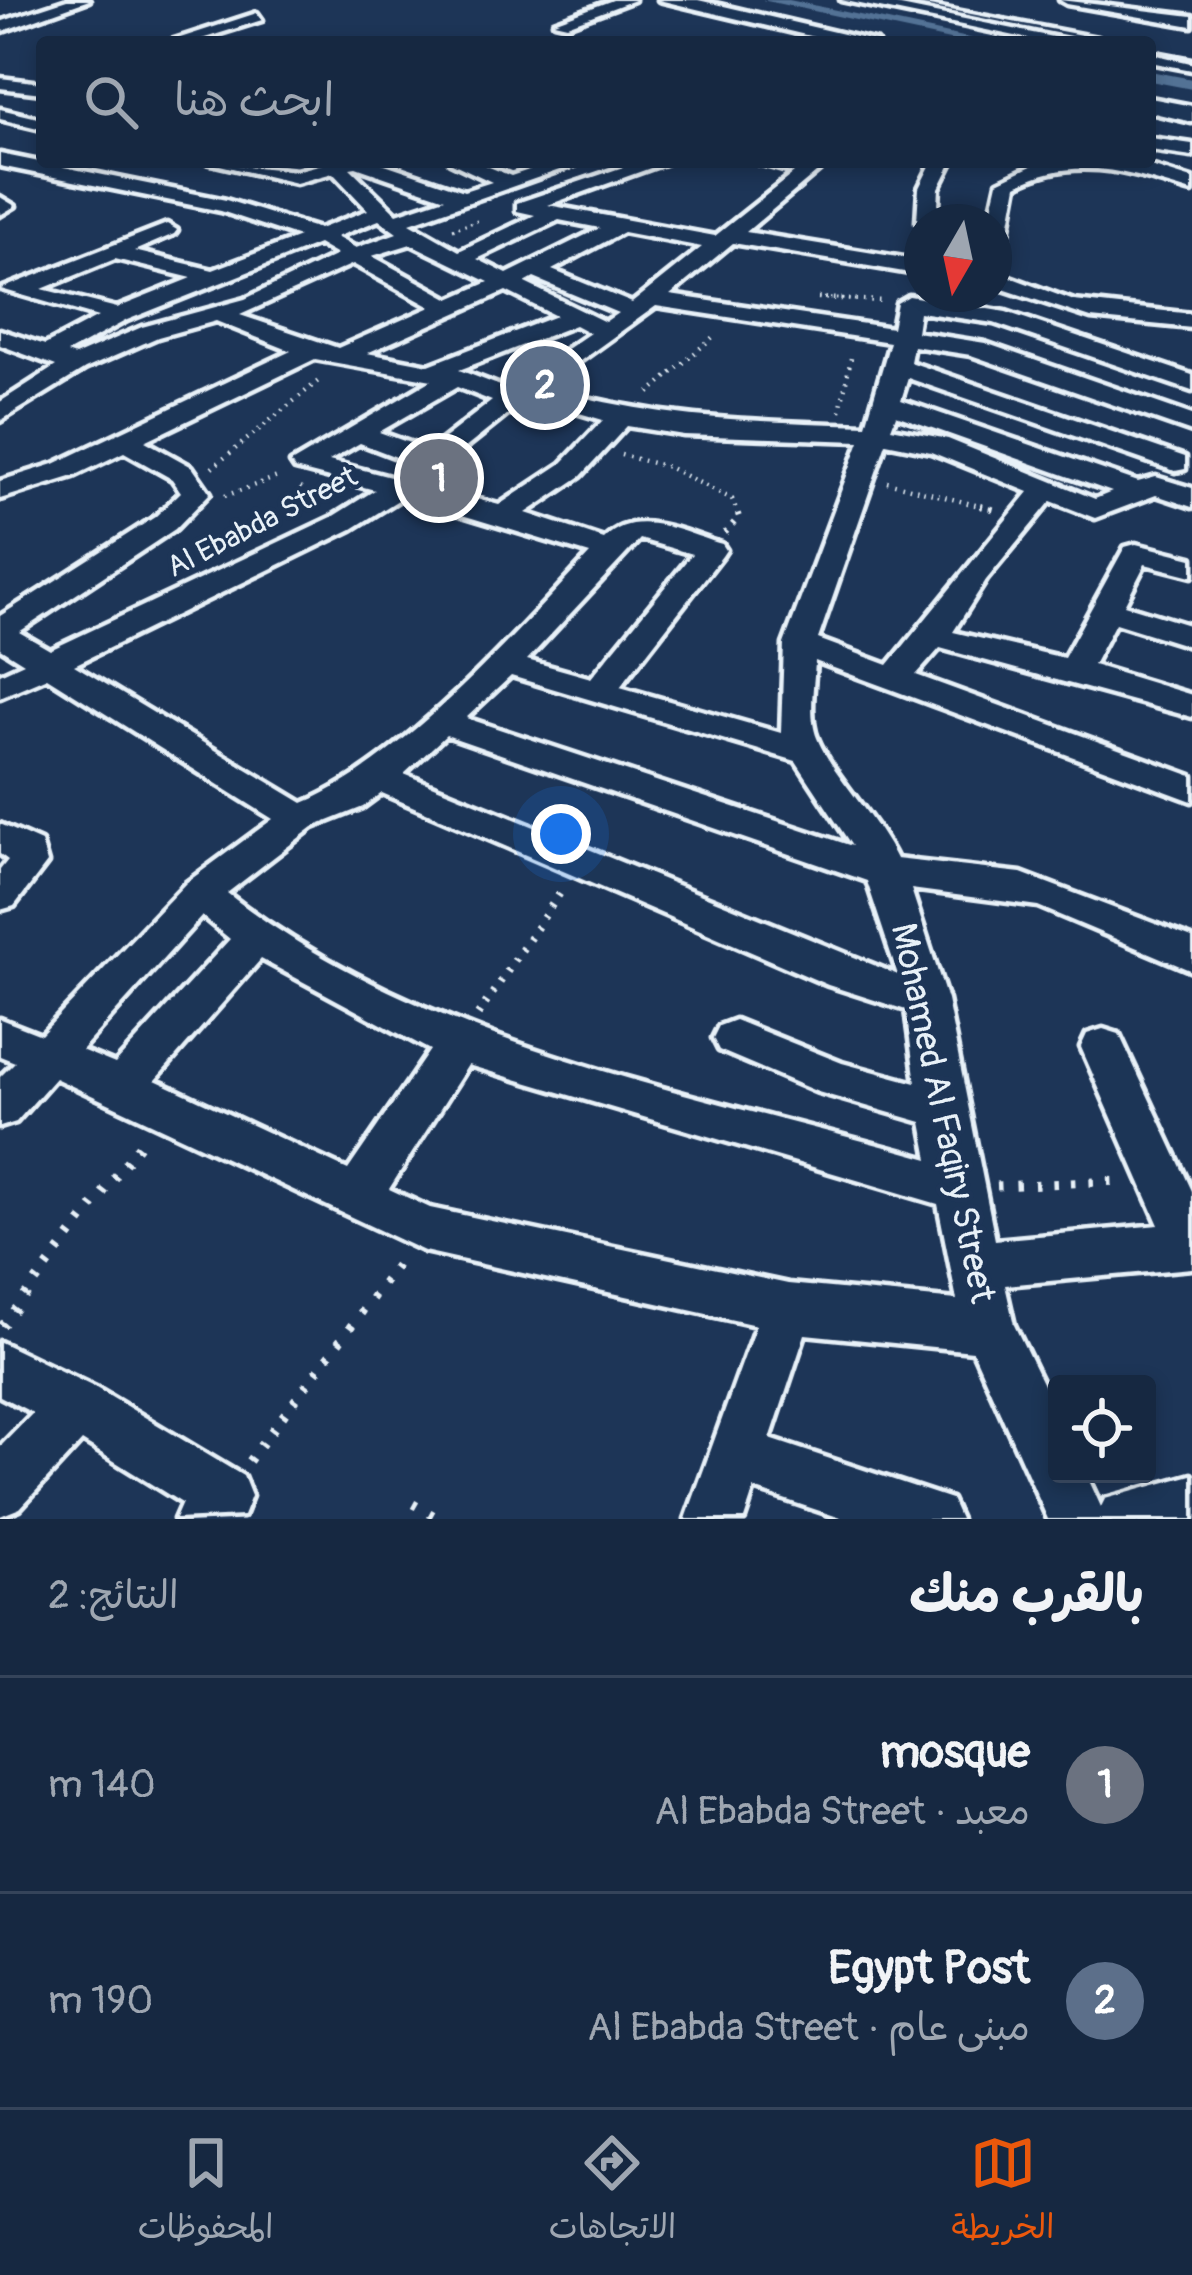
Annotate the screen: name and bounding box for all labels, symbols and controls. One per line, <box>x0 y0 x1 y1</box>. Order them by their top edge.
search box <box>36 36 1156 168</box>
icon: search <box>78 69 144 135</box>
text: ابحث هنا <box>174 73 334 129</box>
north arrow <box>904 204 1012 312</box>
pin: 2 <box>506 340 584 430</box>
pin: 1 <box>400 433 478 523</box>
street label: Al Ebabda Street <box>161 458 364 586</box>
your location <box>531 804 591 864</box>
street label: Mohamed Al Faqiry Street <box>881 919 1005 1307</box>
map controls <box>1048 1375 1156 1483</box>
button: locate <box>1048 1375 1156 1483</box>
text: بالقرب منك <box>909 1563 1144 1627</box>
text: النتائج: 2 <box>48 1571 179 1620</box>
text: mosque <box>880 1725 1030 1781</box>
text: 140 m <box>48 1760 156 1809</box>
text: 1 <box>1097 1760 1113 1809</box>
text: معبد · Al Ebabda Street <box>654 1787 1030 1836</box>
text: Egypt Post <box>828 1941 1030 1997</box>
text: 190 m <box>48 1976 153 2025</box>
text: 2 <box>1094 1976 1116 2025</box>
text: مبنى عام · Al Ebabda Street <box>587 2003 1030 2052</box>
tab: المحفوظات <box>138 2130 274 2256</box>
tab: الاتجاهات <box>549 2130 676 2256</box>
tab: الخريطة <box>951 2130 1054 2256</box>

